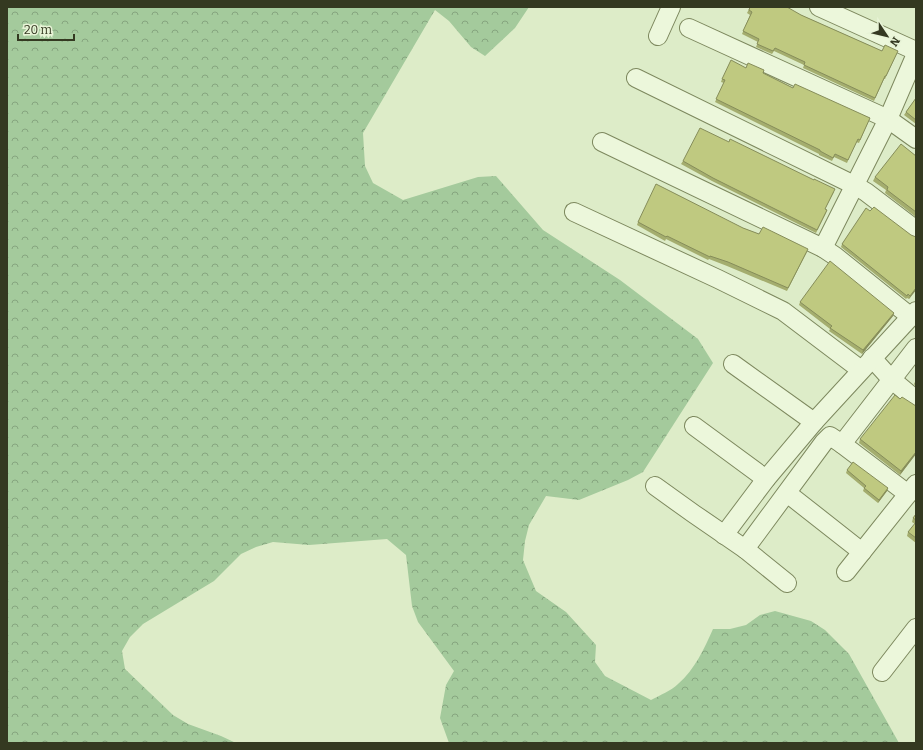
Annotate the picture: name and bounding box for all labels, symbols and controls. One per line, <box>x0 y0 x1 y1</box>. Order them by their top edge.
scale bar <box>18 16 74 42</box>
north arrow <box>867 16 907 56</box>
text: 20 m <box>24 23 53 37</box>
text: N <box>887 34 903 49</box>

